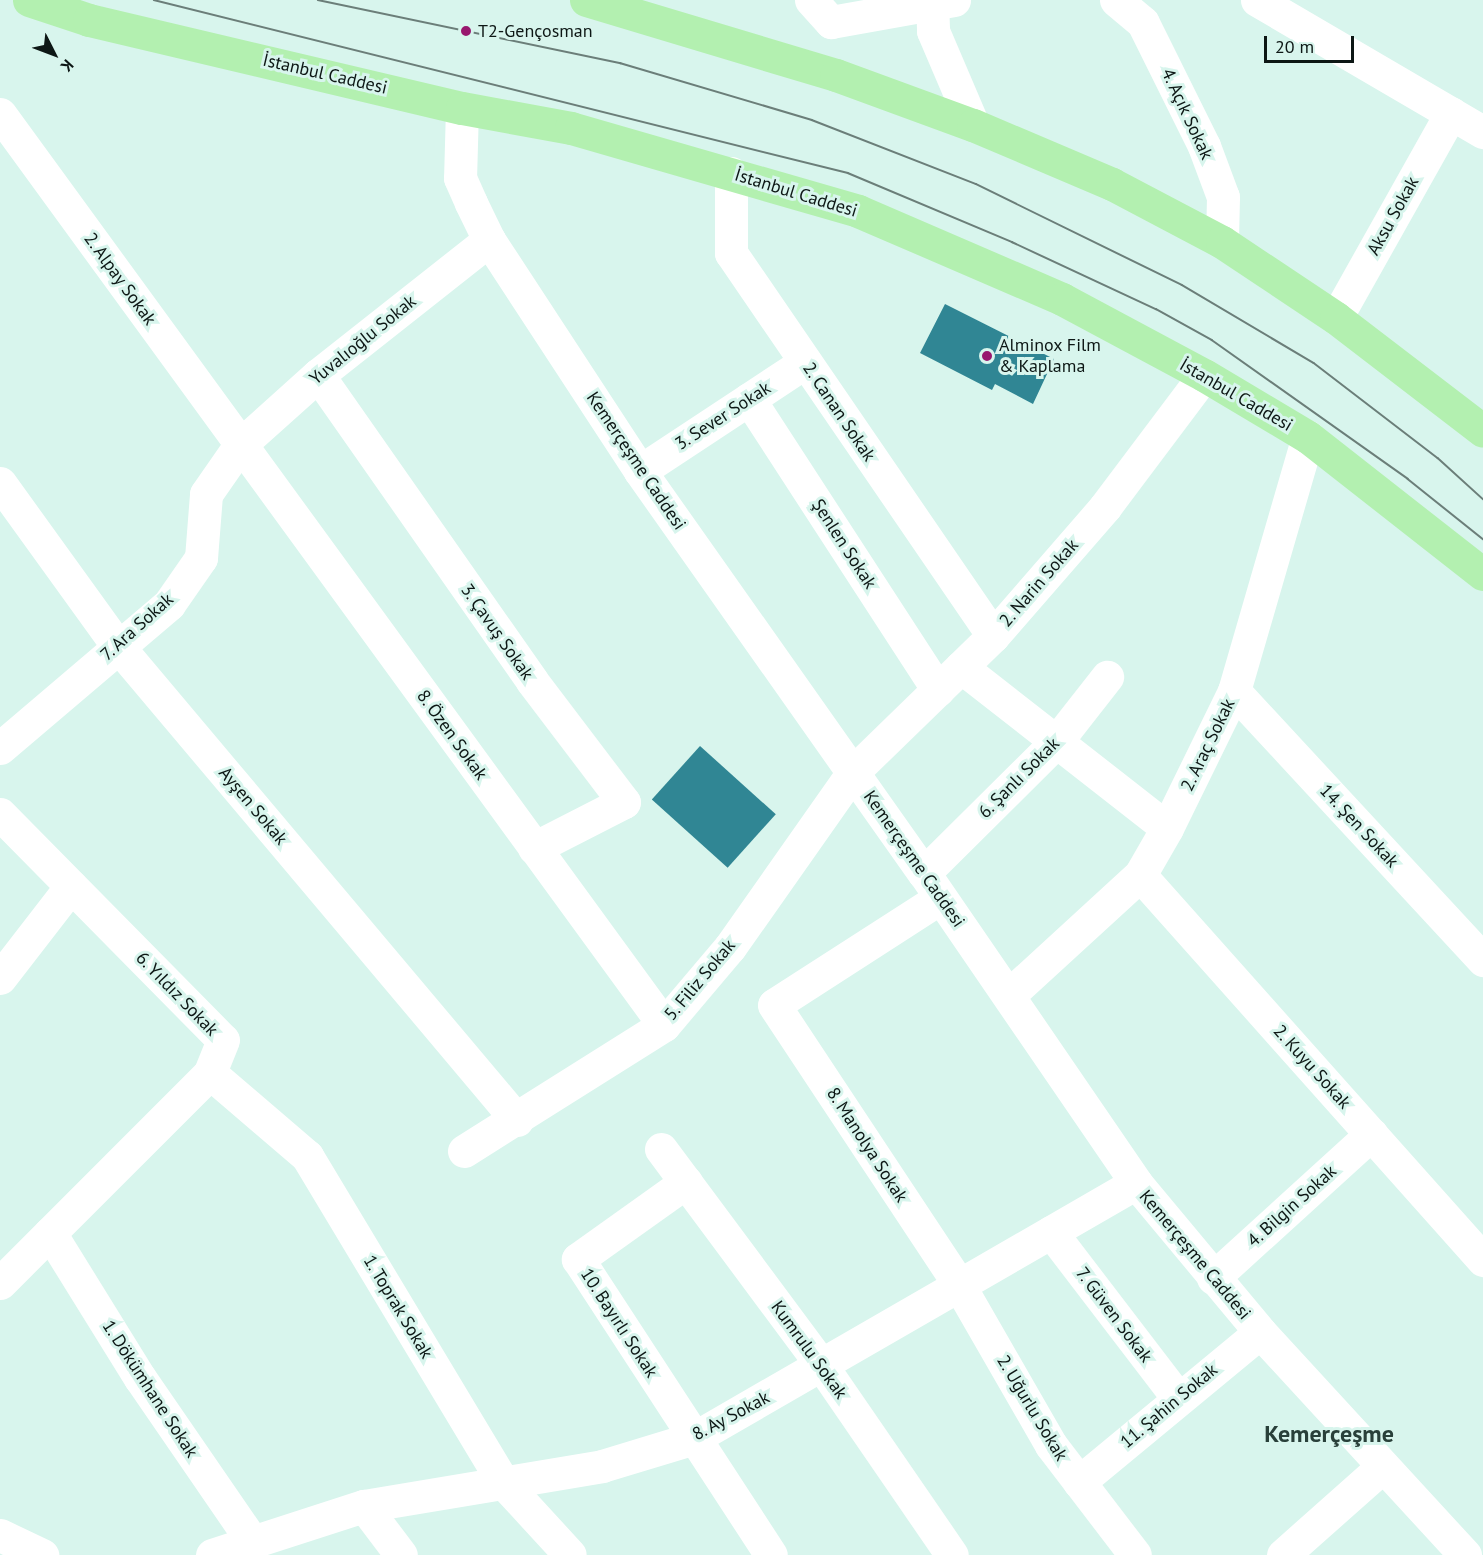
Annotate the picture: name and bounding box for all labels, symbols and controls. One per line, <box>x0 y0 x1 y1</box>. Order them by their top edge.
place label: T2-Gençosman <box>478 20 593 42</box>
north arrow <box>24 24 84 84</box>
marker: T2-Gençosman <box>459 24 473 38</box>
scale bar <box>1267 24 1357 62</box>
text: 20 m <box>1275 35 1314 58</box>
street label: İstanbul Caddesi <box>261 49 389 99</box>
text: K <box>57 56 78 76</box>
street label: 4. Açık Sokak <box>1156 64 1218 164</box>
street label: İstanbul Caddesi <box>732 164 860 222</box>
street label: Aksu Sokak <box>1363 173 1423 259</box>
street label: 2. Alpay Sokak <box>78 228 162 330</box>
street label: Yuvalıoğlu Sokak <box>305 291 421 389</box>
place label: Alminox Film & Kaplama <box>999 335 1101 378</box>
marker: Alminox Film & Kaplama <box>980 349 994 363</box>
street label: İstanbul Caddesi <box>1176 354 1296 436</box>
street label: 2. Canan Sokak <box>798 358 880 466</box>
street label: 3. Sever Sokak <box>671 377 775 455</box>
street label: Kemerçeşme Caddesi <box>582 388 690 534</box>
street label: Şenlen Sokak <box>807 495 881 593</box>
street label: 2. Narin Sokak <box>995 534 1083 632</box>
street label: 3. Çavuş Sokak <box>456 579 538 685</box>
street label: 7. Ara Sokak <box>95 588 179 666</box>
street label: 8. Özen Sokak <box>412 685 492 785</box>
street label: 2. Araç Sokak <box>1176 694 1240 796</box>
street label: 6. Şanlı Sokak <box>974 733 1064 823</box>
street label: Ayşen Sokak <box>214 763 292 849</box>
street label: 14. Şen Sokak <box>1315 780 1403 872</box>
street label: Kemerçeşme Caddesi <box>859 786 969 932</box>
street label: 5. Filiz Sokak <box>659 934 741 1026</box>
street label: 6. Yıldız Sokak <box>131 946 223 1042</box>
street label: 2. Kuyu Sokak <box>1268 1020 1356 1114</box>
street label: 8. Manolya Sokak <box>821 1083 913 1207</box>
street label: 4. Bilgin Sokak <box>1243 1160 1341 1252</box>
street label: Kemerçeşme Caddesi <box>1135 1186 1255 1324</box>
street label: 1. Toprak Sokak <box>358 1250 438 1364</box>
street label: 7. Güven Sokak <box>1071 1263 1157 1367</box>
street label: 10. Bayırlı Sokak <box>575 1264 663 1382</box>
street label: Kumrulu Sokak <box>766 1297 852 1403</box>
street label: 1. Dökümhane Sokak <box>97 1316 203 1462</box>
street label: 2. Uğurlu Sokak <box>992 1351 1072 1465</box>
street label: 11. Şahin Sokak <box>1116 1359 1222 1453</box>
street label: 8. Ay Sokak <box>688 1386 774 1446</box>
district label: Kemerçeşme <box>1264 1420 1394 1448</box>

